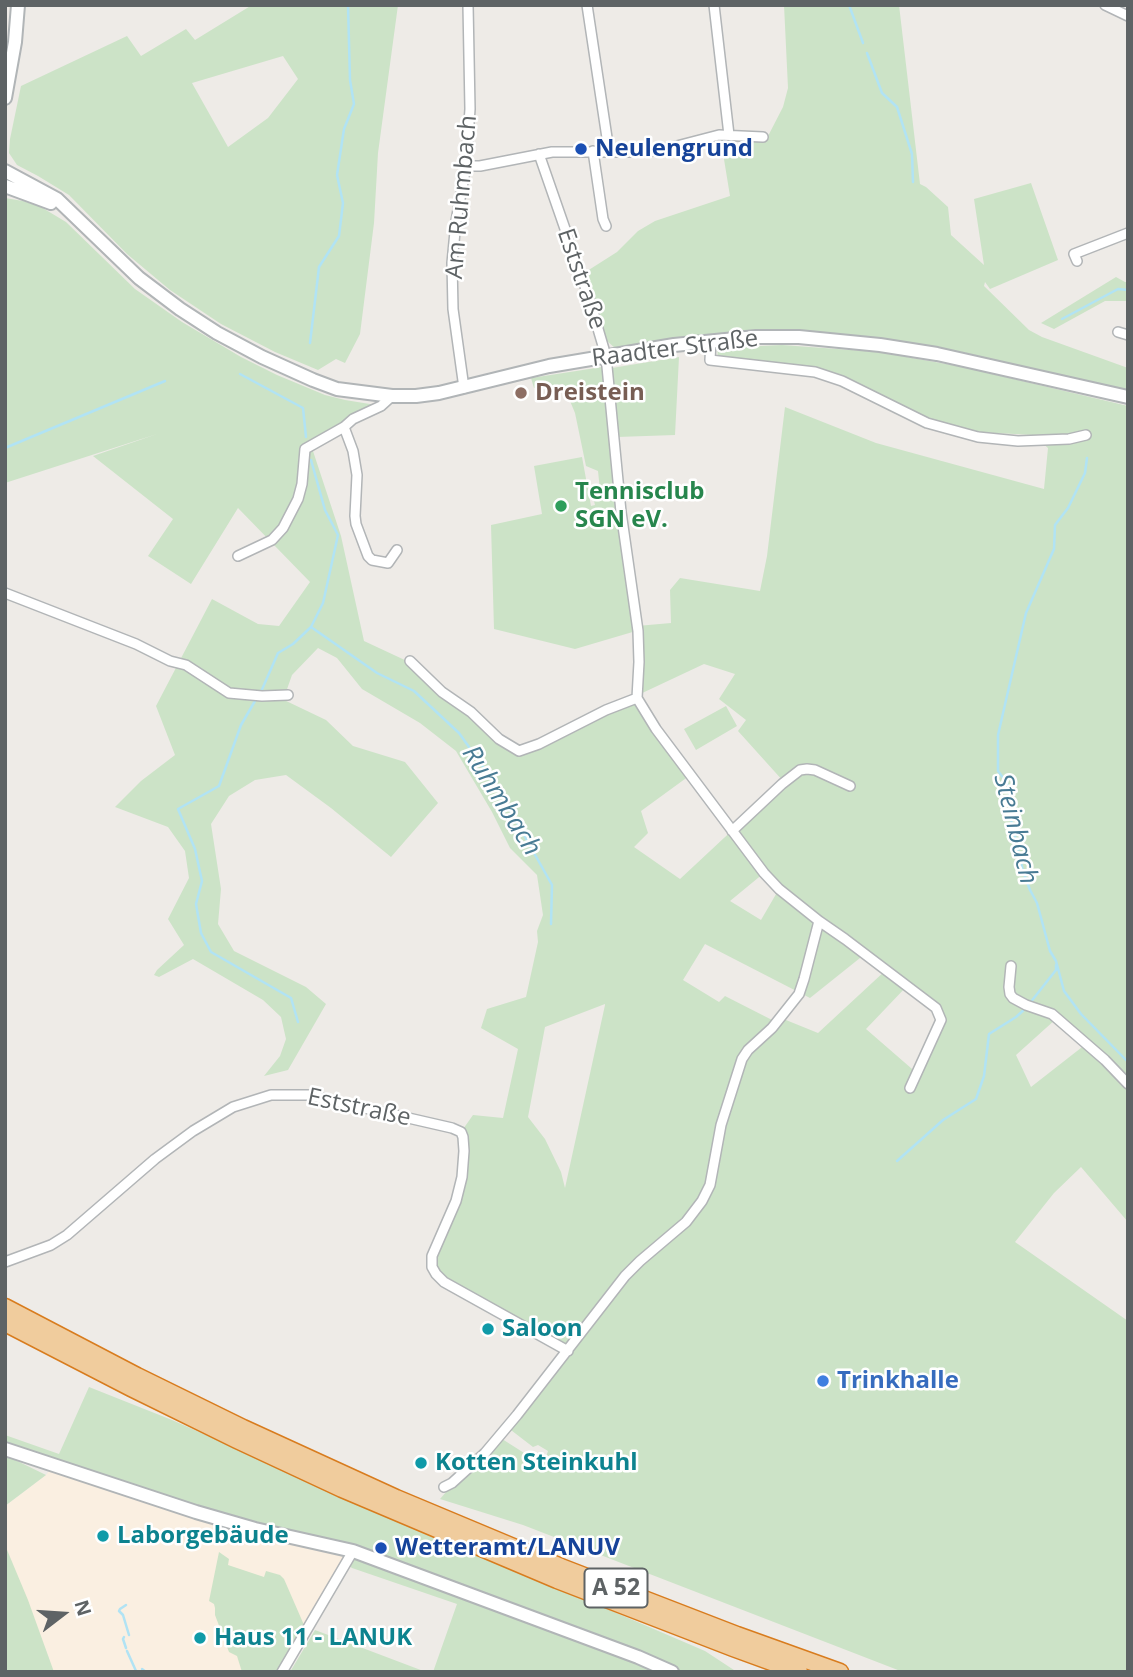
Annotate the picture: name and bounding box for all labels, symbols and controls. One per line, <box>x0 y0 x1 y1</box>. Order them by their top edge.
street label: Am Ruhmbach <box>440 114 484 280</box>
place label: Neulengrund <box>595 135 753 163</box>
marker: Neulengrund <box>573 141 589 157</box>
street label: Eststraße <box>550 225 612 333</box>
street label: Raadter Straße <box>590 324 760 374</box>
place label: Dreistein <box>535 379 645 407</box>
marker: Dreistein <box>513 385 529 401</box>
place label: Tennisclub SGN eV. <box>575 478 705 534</box>
marker: Tennisclub SGN eV. <box>553 498 569 514</box>
water label: Ruhmbach <box>455 740 547 862</box>
water label: Steinbach <box>986 771 1044 887</box>
street label: Eststraße <box>305 1083 413 1133</box>
place label: Saloon <box>502 1315 583 1343</box>
marker: Saloon <box>480 1321 496 1337</box>
place label: Trinkhalle <box>837 1367 959 1395</box>
marker: Trinkhalle <box>815 1373 831 1389</box>
place label: Kotten Steinkuhl <box>435 1449 637 1477</box>
marker: Kotten Steinkuhl <box>413 1455 429 1471</box>
place label: Laborgebäude <box>117 1522 289 1550</box>
marker: Laborgebäude <box>95 1528 111 1544</box>
place label: Wetteramt/LANUV <box>395 1534 620 1562</box>
marker: Wetteramt/LANUV <box>373 1540 389 1556</box>
road number: A 52 <box>584 1568 648 1608</box>
north arrow <box>28 1579 98 1649</box>
text: N <box>68 1597 98 1619</box>
place label: Haus 11 - LANUK <box>214 1624 412 1652</box>
marker: Haus 11 - LANUK <box>192 1630 208 1646</box>

